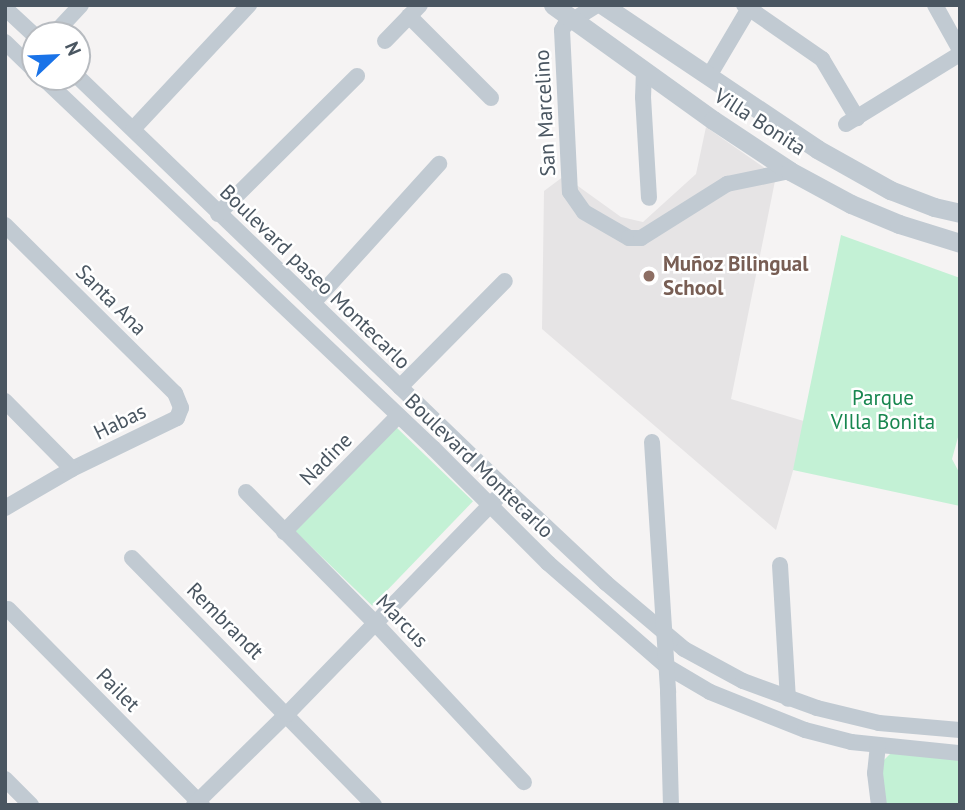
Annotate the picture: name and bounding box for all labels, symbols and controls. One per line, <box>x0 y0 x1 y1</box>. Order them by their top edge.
north arrow <box>21 21 91 91</box>
text: N <box>60 38 87 59</box>
street label: San Marcelino <box>529 49 561 177</box>
street label: Villa Bonita <box>710 83 810 161</box>
street label: Boulevard paseo Montecarlo <box>215 179 415 375</box>
place label: Muñoz Bilingual School <box>663 251 809 301</box>
street label: Santa Ana <box>70 259 152 341</box>
marker: Muñoz Bilingual School <box>641 268 657 284</box>
park label: Parque VIlla Bonita <box>831 385 935 435</box>
street label: Boulevard Montecarlo <box>399 389 559 543</box>
street label: Habas <box>90 399 150 445</box>
street label: Nadine <box>295 428 357 490</box>
street label: Rembrandt <box>181 577 269 665</box>
street label: Marcus <box>371 589 433 653</box>
street label: Pailet <box>91 663 145 717</box>

